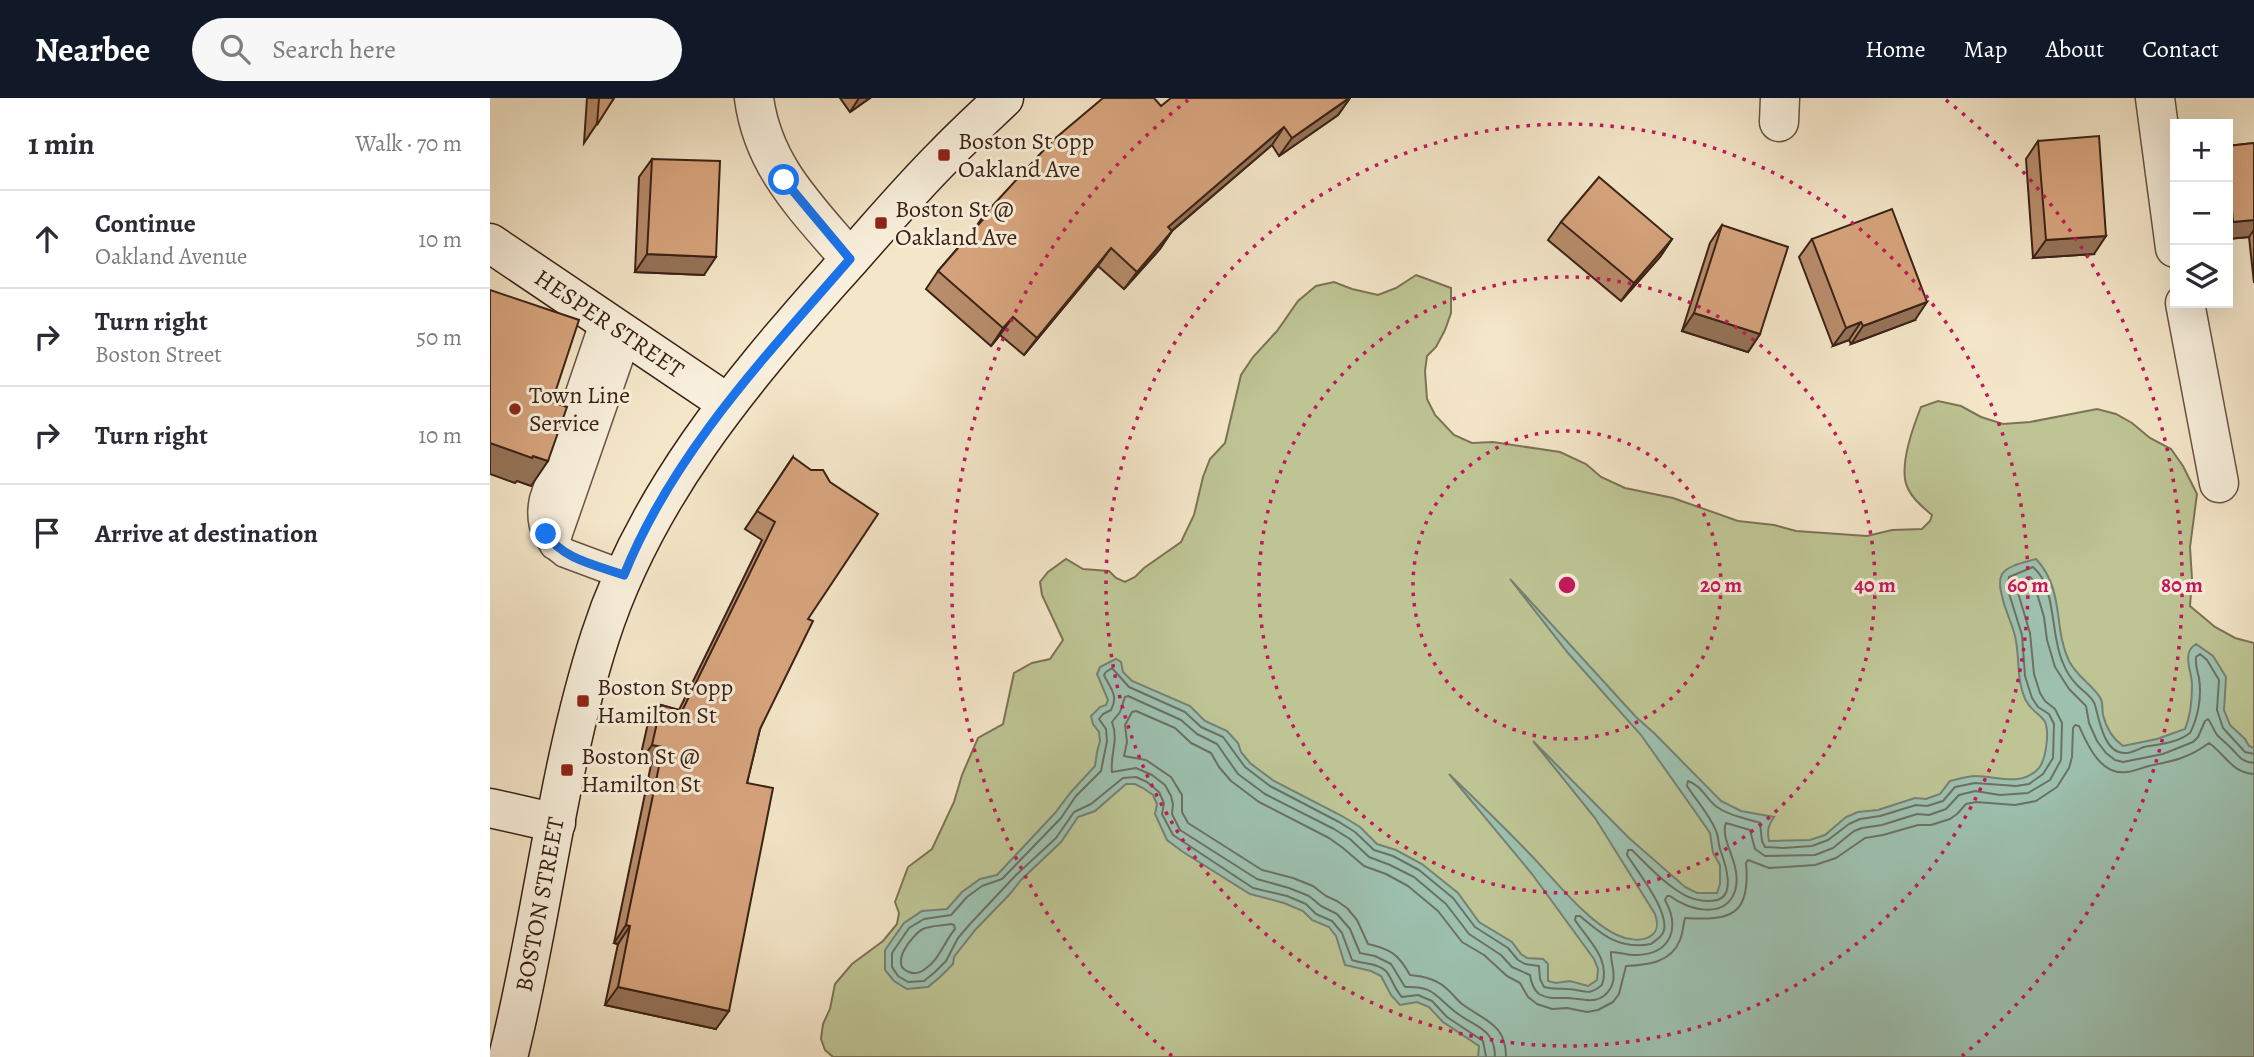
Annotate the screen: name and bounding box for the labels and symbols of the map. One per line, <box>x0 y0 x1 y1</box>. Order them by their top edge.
place label: Boston St opp Oakland Ave <box>958 125 1094 185</box>
marker: Boston St opp Oakland Ave <box>936 147 952 163</box>
route start <box>768 164 799 195</box>
place label: Boston St @ Oakland Ave <box>895 193 1017 253</box>
marker: Boston St @ Oakland Ave <box>873 215 889 231</box>
street label: HESPER STREET <box>528 262 690 385</box>
place label: Town Line Service <box>529 379 630 439</box>
marker: Town Line Service <box>507 401 523 417</box>
route end <box>530 518 561 549</box>
text: 20 m <box>1700 571 1742 599</box>
text: 40 m <box>1854 571 1896 599</box>
text: 60 m <box>2007 571 2049 599</box>
text: 80 m <box>2161 571 2203 599</box>
centre of rings <box>1555 573 1579 597</box>
place label: Boston St opp Hamilton St <box>597 671 733 731</box>
marker: Boston St opp Hamilton St <box>575 693 591 709</box>
place label: Boston St @ Hamilton St <box>581 740 701 800</box>
marker: Boston St @ Hamilton St <box>559 762 575 778</box>
street label: BOSTON STREET <box>507 814 572 995</box>

